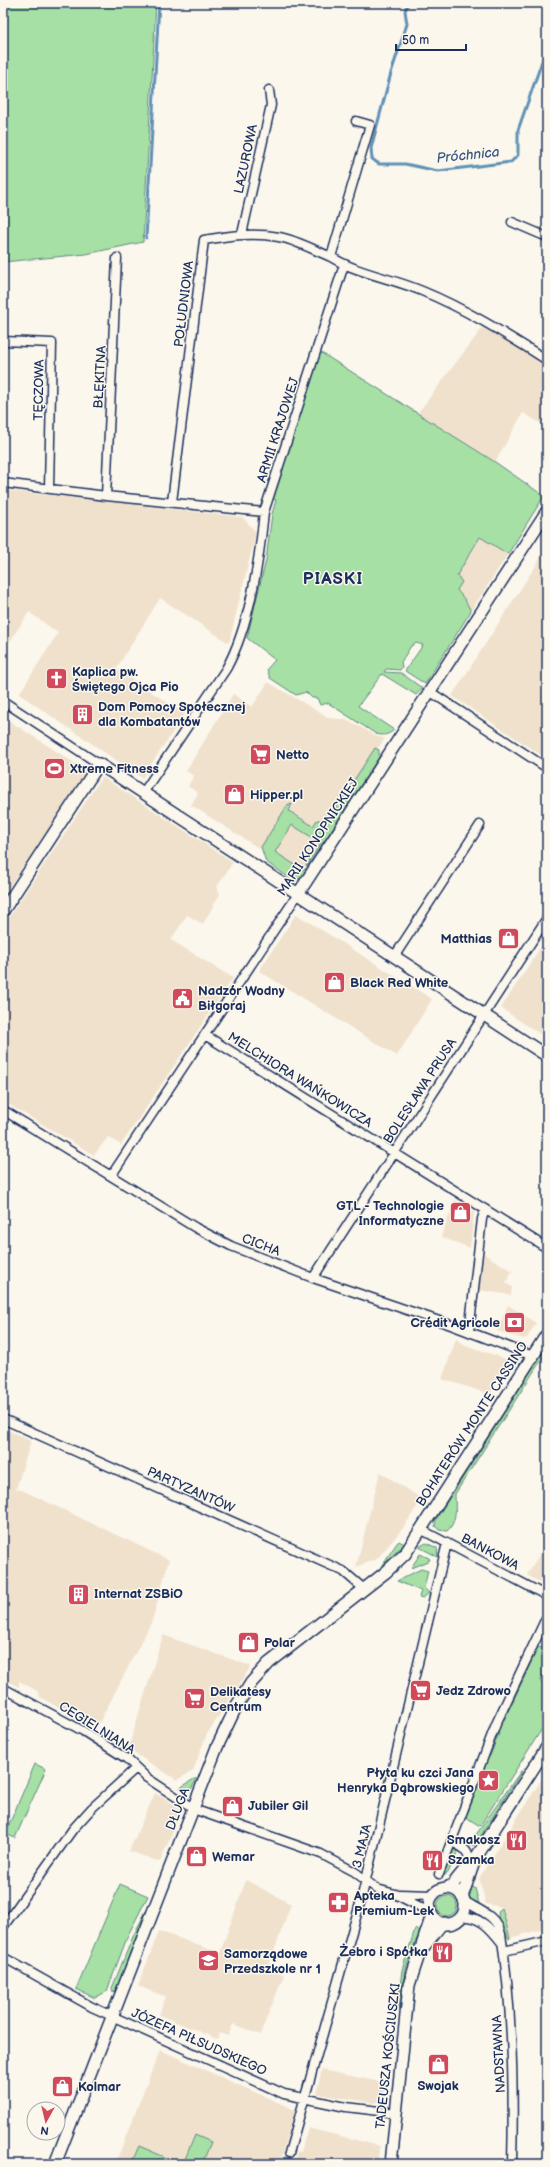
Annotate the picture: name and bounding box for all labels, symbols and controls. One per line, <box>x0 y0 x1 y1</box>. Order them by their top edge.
scale bar <box>396 26 466 52</box>
text: 50 m <box>402 33 429 48</box>
street label: LAZUROWA <box>231 123 261 195</box>
water label: Próchnica <box>436 143 500 167</box>
street label: POŁUDNIOWA <box>171 260 197 348</box>
street label: BŁĘKITNA <box>90 345 110 409</box>
street label: TĘCZOWA <box>30 359 48 421</box>
street label: ARMII KRAJOWEJ <box>253 376 303 484</box>
district label: PIASKI <box>303 569 363 589</box>
place label: Kaplica pw. Świętego Ojca Pio <box>72 664 179 695</box>
church icon: Kaplica pw. Świętego Ojca Pio <box>44 666 70 692</box>
place label: Dom Pomocy Społecznej dla Kombatantów <box>98 699 246 730</box>
building icon: Dom Pomocy Społecznej dla Kombatantów <box>70 701 96 727</box>
supermarket icon: Netto <box>247 742 273 768</box>
place label: Netto <box>276 747 309 763</box>
sports icon: Xtreme Fitness <box>42 756 68 782</box>
place label: Xtreme Fitness <box>70 761 159 777</box>
street label: MARII KONOPNICKIEJ <box>274 775 362 899</box>
shop icon: Hipper.pl <box>221 782 247 808</box>
place label: Hipper.pl <box>250 787 303 803</box>
shop icon: Matthias <box>495 926 521 952</box>
place label: Matthias <box>441 931 492 947</box>
shop icon: Black Red White <box>322 970 348 996</box>
place label: Black Red White <box>350 975 449 991</box>
place label: Nadzór Wodny Biłgoraj <box>198 983 285 1014</box>
public building icon: Nadzór Wodny Biłgoraj <box>170 985 196 1011</box>
street label: MELCHIORA WAŃKOWICZA <box>225 1028 376 1131</box>
street label: BOLESŁAWA PRUSA <box>380 1035 460 1147</box>
place label: GTL - Technologie Informatyczne <box>336 1198 445 1229</box>
shop icon: GTL - Technologie Informatyczne <box>447 1200 473 1226</box>
street label: CICHA <box>239 1230 283 1260</box>
bank icon: Crédit Agricole <box>502 1310 528 1336</box>
place label: Crédit Agricole <box>411 1315 501 1331</box>
street label: BOHATERÓW MONTE CASSINO <box>412 1338 531 1509</box>
street label: PARTYZANTÓW <box>145 1463 238 1517</box>
street label: BANKOWA <box>458 1530 522 1574</box>
building icon: Internat ZSBiO <box>65 1581 91 1607</box>
place label: Internat ZSBiO <box>94 1586 183 1602</box>
shop icon: Polar <box>236 1630 262 1656</box>
place label: Polar <box>264 1635 296 1651</box>
supermarket icon: Jedz Zdrowo <box>408 1678 434 1704</box>
place label: Jedz Zdrowo <box>436 1683 511 1699</box>
place label: Delikatesy Centrum <box>210 1684 271 1715</box>
supermarket icon: Delikatesy Centrum <box>181 1686 207 1712</box>
street label: CEGIELNIANA <box>56 1698 138 1758</box>
place label: Płyta ku czci Jana Henryka Dąbrowskiego <box>337 1765 474 1796</box>
place icon: Płyta ku czci Jana Henryka Dąbrowskiego <box>476 1767 502 1793</box>
street label: DŁUGA <box>163 1786 193 1832</box>
shop icon: Jubiler Gil <box>220 1793 246 1819</box>
place label: Jubiler Gil <box>248 1798 308 1814</box>
street label: 3 MAJA <box>349 1822 375 1870</box>
restaurant icon: Smakosz <box>503 1827 529 1853</box>
place label: Smakosz <box>447 1832 501 1848</box>
shop icon: Wemar <box>184 1844 210 1870</box>
restaurant icon: Szamka <box>420 1847 446 1873</box>
place label: Wemar <box>212 1849 255 1865</box>
place label: Szamka <box>448 1852 495 1868</box>
place label: Apteka Premium-Lek <box>353 1888 434 1919</box>
pharmacy icon: Apteka Premium-Lek <box>325 1890 351 1916</box>
restaurant icon: Żebro i Spółka <box>430 1939 456 1965</box>
place label: Żebro i Spółka <box>340 1943 428 1960</box>
place label: Samorządowe Przedszkole nr 1 <box>224 1946 321 1977</box>
school or university icon: Samorządowe Przedszkole nr 1 <box>196 1948 222 1974</box>
street label: TADEUSZA KOŚCIUSZKI <box>371 1982 404 2130</box>
street label: JÓZEFA PIŁSUDSKIEGO <box>129 2004 270 2079</box>
street label: NADSTAWNA <box>489 2015 509 2093</box>
shop icon: Swojak <box>425 2051 451 2077</box>
shop icon: Kolmar <box>50 2074 76 2100</box>
place label: Swojak <box>417 2078 459 2094</box>
place label: Kolmar <box>78 2079 122 2095</box>
north arrow <box>26 2101 66 2141</box>
text: N <box>40 2123 50 2137</box>

